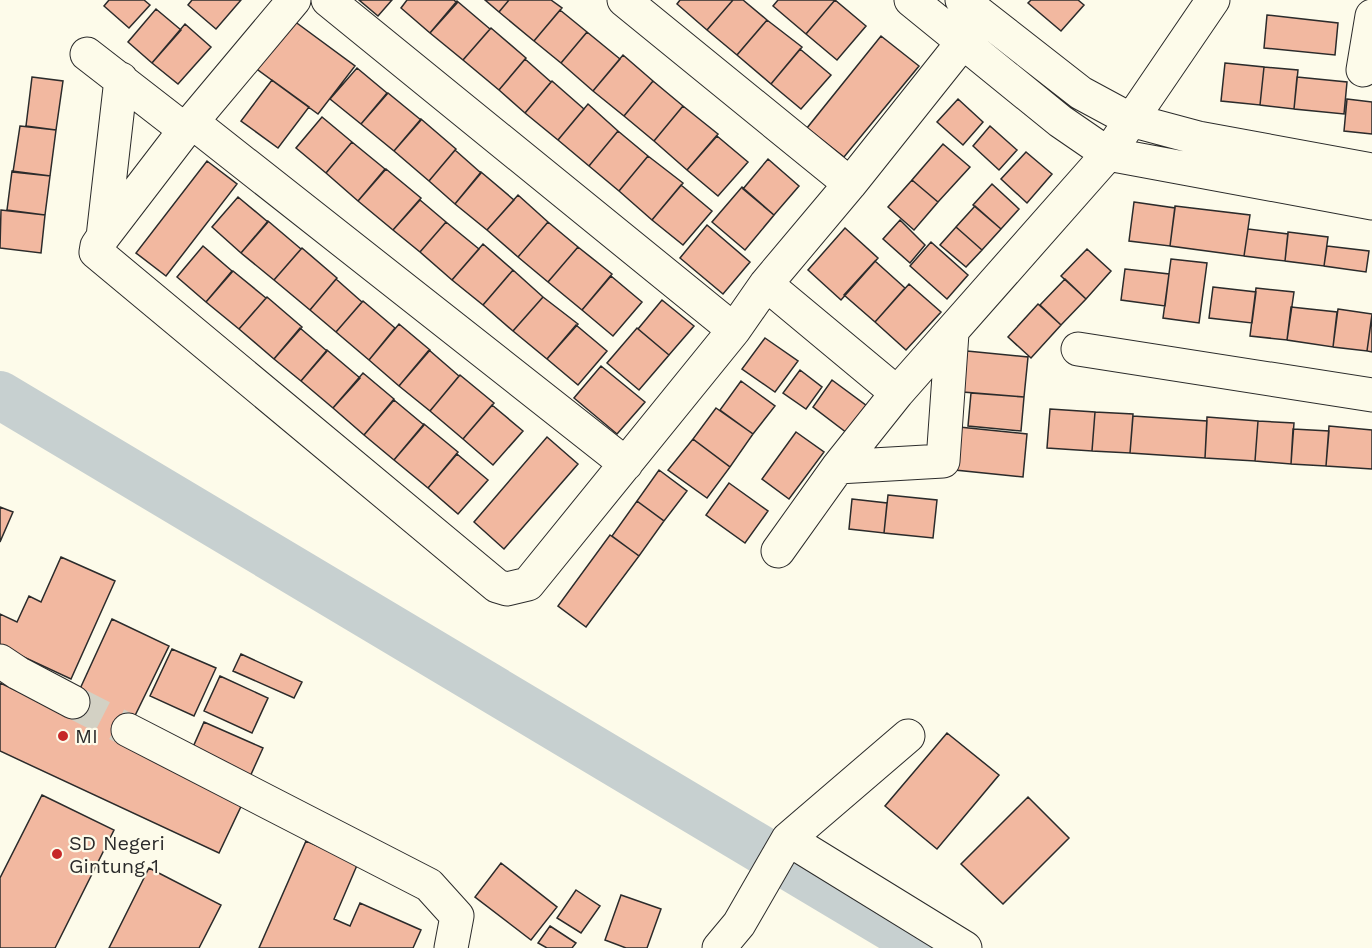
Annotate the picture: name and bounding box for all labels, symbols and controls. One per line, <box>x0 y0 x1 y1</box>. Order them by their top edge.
place label: MI <box>75 724 98 748</box>
marker: MI <box>56 729 70 743</box>
place label: SD Negeri Gintung 1 <box>69 831 165 878</box>
marker: SD Negeri Gintung 1 <box>50 847 64 861</box>

